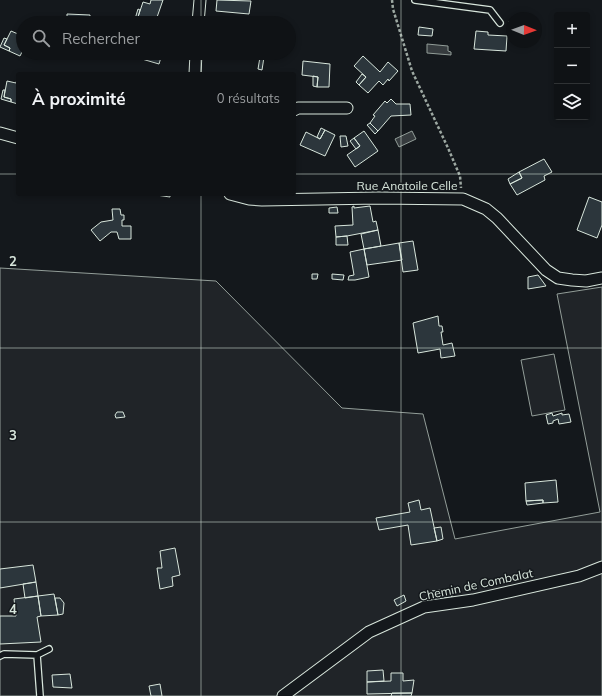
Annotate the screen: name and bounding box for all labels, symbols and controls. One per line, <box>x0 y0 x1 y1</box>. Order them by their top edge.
north arrow <box>506 12 542 48</box>
map controls <box>554 12 590 120</box>
button: + <box>554 12 590 48</box>
search box <box>16 16 296 60</box>
icon: search <box>30 27 52 49</box>
text: Rechercher <box>62 29 140 48</box>
button: − <box>554 48 590 84</box>
button: layers <box>554 84 590 120</box>
text: À proximité <box>32 88 126 109</box>
text: 0 résultats <box>217 90 280 106</box>
street label: Rue Anatoile Celle <box>357 178 457 193</box>
text: 2 <box>9 253 17 269</box>
text: 3 <box>9 427 17 443</box>
street label: Chemin de Combalat <box>418 565 534 604</box>
text: 4 <box>9 601 17 617</box>

